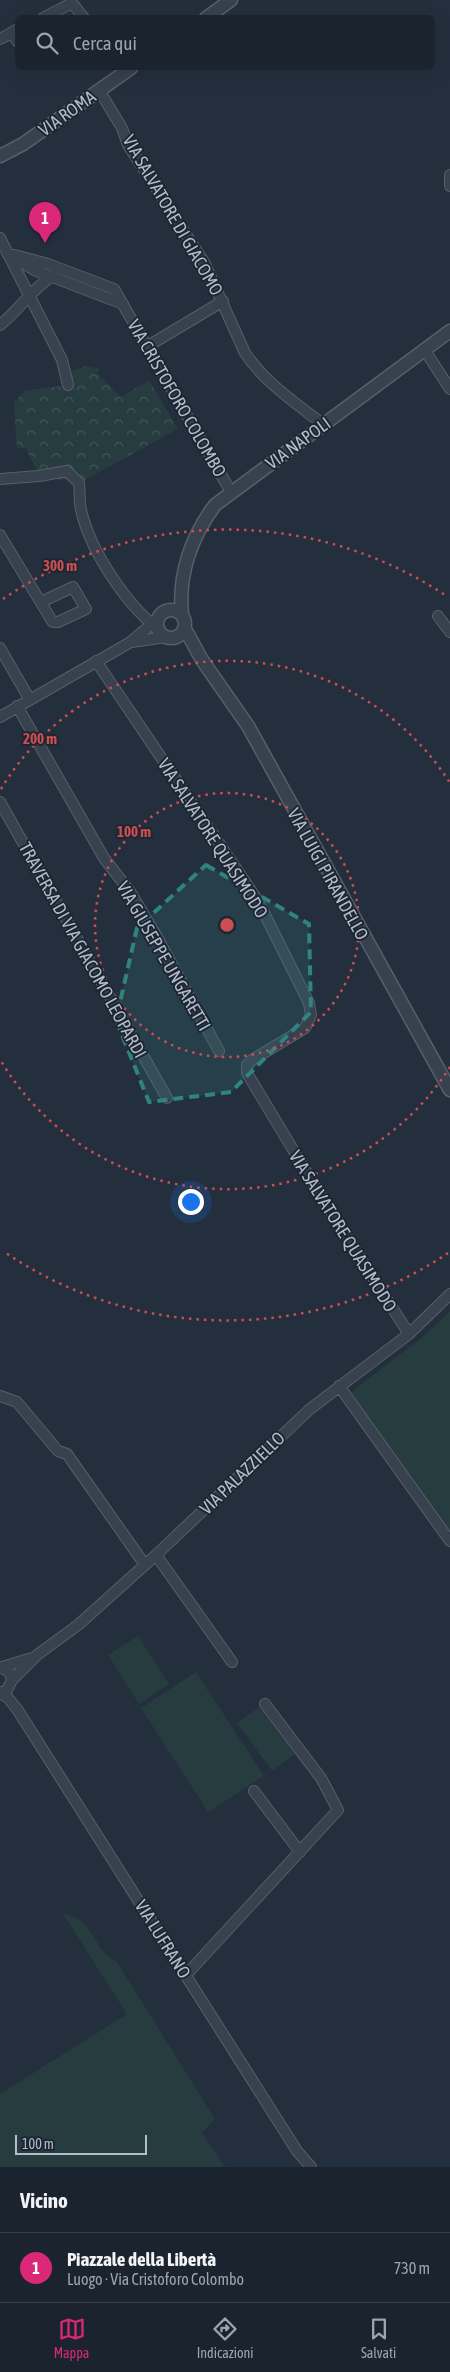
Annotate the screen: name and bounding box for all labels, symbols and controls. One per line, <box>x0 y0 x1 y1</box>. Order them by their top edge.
search box <box>15 15 435 70</box>
icon: search <box>33 29 61 57</box>
text: Cerca qui <box>73 32 137 54</box>
street label: VIA ROMA <box>34 86 100 140</box>
street label: VIA SALVATORE DI GIACOMO <box>118 131 228 299</box>
pin: 1 <box>29 202 61 243</box>
street label: VIA CRISTOFORO COLOMBO <box>123 316 231 480</box>
street label: VIA NAPOLI <box>261 412 335 474</box>
text: 300 m <box>43 557 77 574</box>
text: 200 m <box>23 730 57 747</box>
street label: VIA SALVATORE QUASIMODO <box>154 754 272 922</box>
street label: VIA LUIGI PIRANDELLO <box>283 805 373 943</box>
text: 100 m <box>117 823 151 840</box>
street label: TRAVERSA DI VIA GIACOMO LEOPARDI <box>15 838 151 1062</box>
street label: VIA GIUSEPPE UNGARETTI <box>113 878 215 1034</box>
centre of rings <box>218 916 236 934</box>
street label: VIA SALVATORE QUASIMODO <box>285 1147 401 1315</box>
your location <box>178 1189 204 1215</box>
street label: VIA PALAZZIELLO <box>195 1427 289 1519</box>
street label: VIA LUFRANO <box>131 1896 195 1982</box>
scale bar <box>15 2132 148 2155</box>
text: 100 m <box>22 2136 54 2152</box>
text: Vicino <box>20 2188 68 2212</box>
text: Piazzale della Libertà <box>67 2248 216 2270</box>
text: 1 <box>32 2259 40 2277</box>
text: 730 m <box>394 2259 430 2277</box>
text: Luogo · Via Cristoforo Colombo <box>67 2270 244 2288</box>
tab: Mappa <box>54 2315 89 2361</box>
tab: Indicazioni <box>197 2315 254 2361</box>
tab: Salvati <box>361 2315 396 2361</box>

